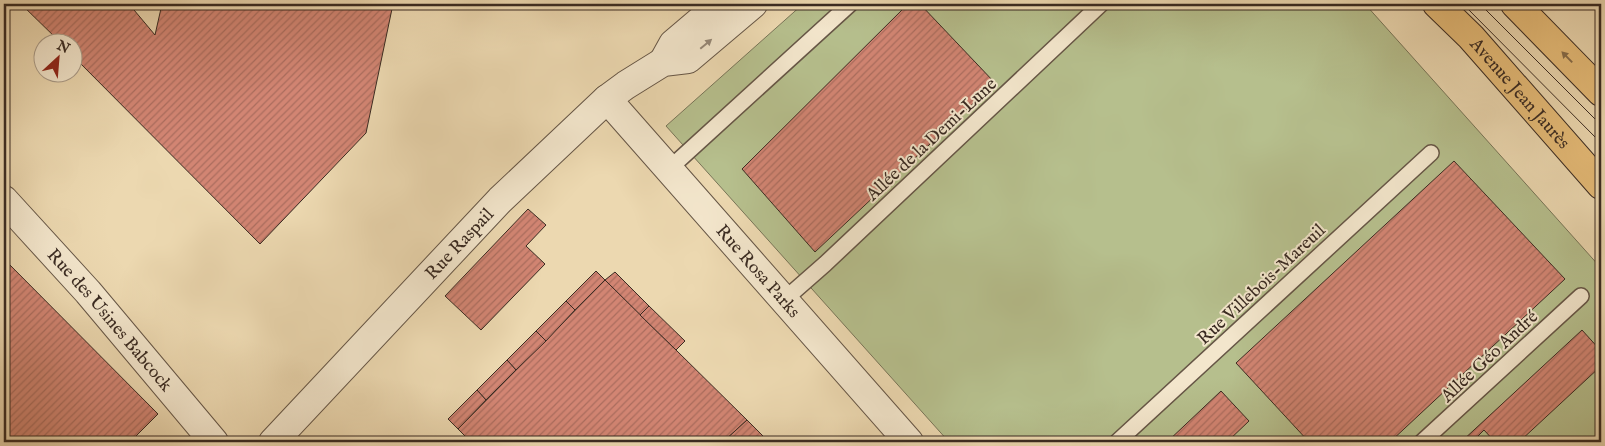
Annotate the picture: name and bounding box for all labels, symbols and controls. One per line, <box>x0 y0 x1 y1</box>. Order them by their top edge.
north arrow <box>32 32 82 82</box>
street label: Avenue Jean Jaurès <box>1463 33 1574 154</box>
text: N <box>53 36 73 58</box>
one-way arrow <box>700 39 712 50</box>
one-way arrow <box>1561 51 1573 63</box>
street label: Allée de la Demi-Lune <box>861 74 1002 207</box>
street label: Rue Raspail <box>421 204 499 285</box>
street label: Rue Rosa Parks <box>710 220 805 323</box>
street label: Rue Villebois-Mareuil <box>1193 220 1331 351</box>
street label: Rue des Usines Babcock <box>41 244 177 397</box>
street label: Allée Géo André <box>1436 306 1544 409</box>

